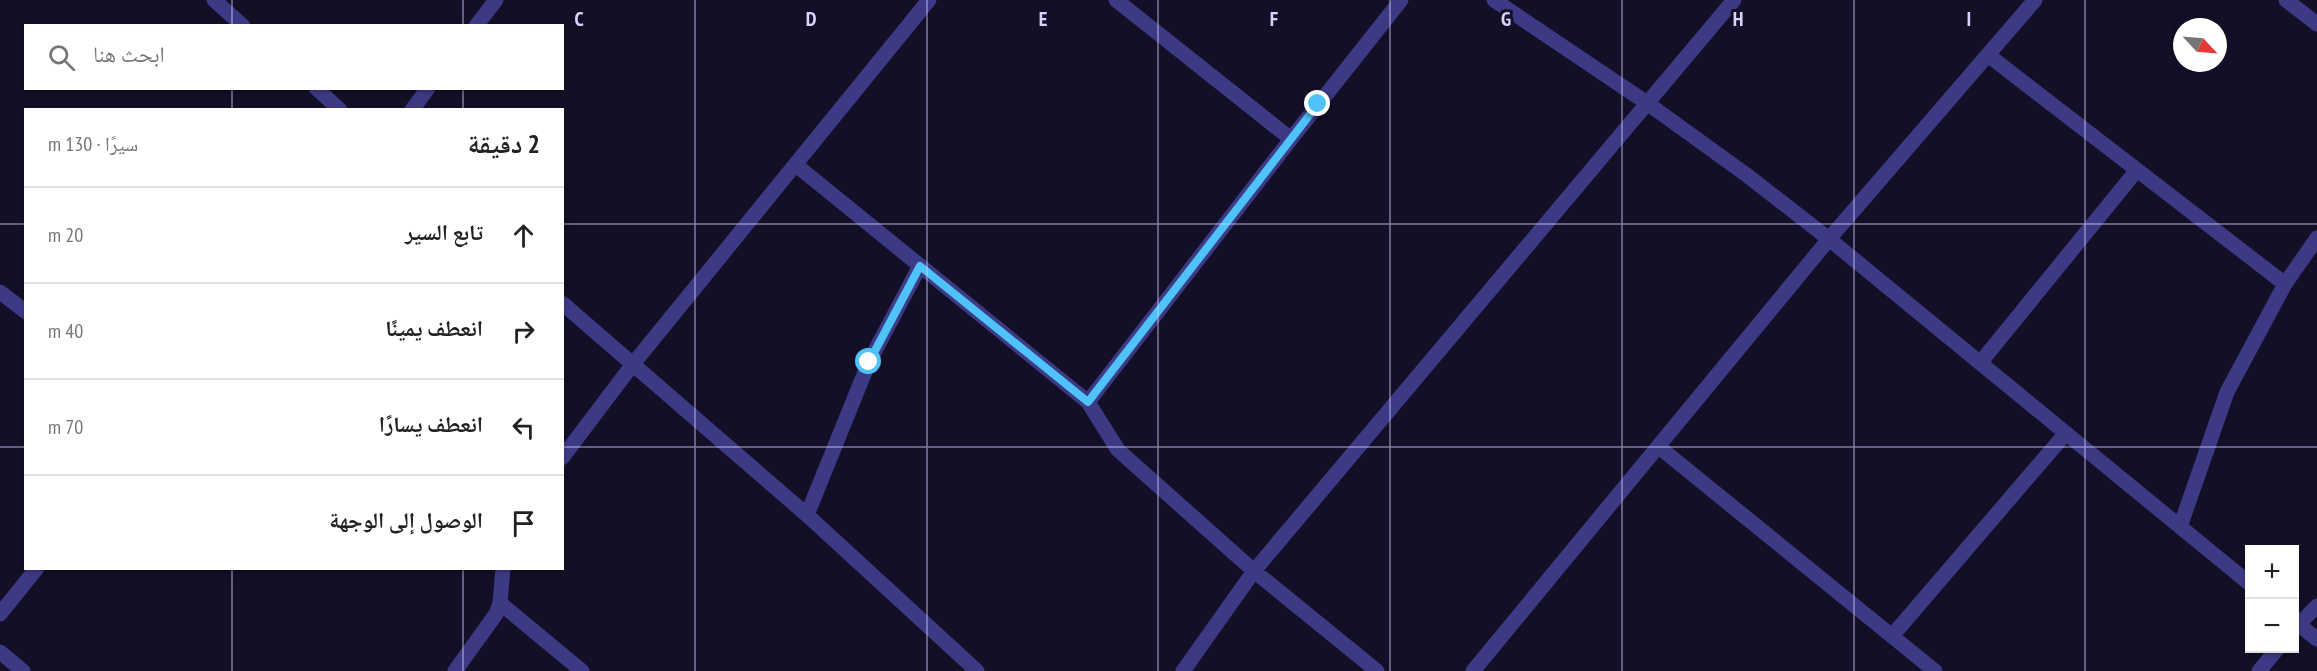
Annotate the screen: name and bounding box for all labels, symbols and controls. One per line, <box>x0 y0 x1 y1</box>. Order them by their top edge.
text: C <box>574 6 584 32</box>
text: D <box>806 6 817 32</box>
text: E <box>1039 6 1047 32</box>
text: F <box>1270 6 1278 32</box>
text: G <box>1501 6 1511 32</box>
text: H <box>1733 6 1743 32</box>
text: I <box>1967 6 1971 32</box>
north arrow <box>2173 18 2227 72</box>
search box <box>24 24 564 90</box>
text: ابحث هنا <box>93 40 165 68</box>
icon: search <box>45 41 78 74</box>
route end <box>1304 90 1330 116</box>
text: 2 دقيقة <box>468 127 540 160</box>
text: سيرًا · 130 m <box>48 131 138 157</box>
text: تابع السير <box>405 218 483 246</box>
icon: ahead <box>507 219 540 252</box>
text: 20 m <box>48 222 83 248</box>
text: انعطف يمينًا <box>385 314 483 342</box>
icon: right <box>507 315 540 348</box>
text: 40 m <box>48 318 83 344</box>
route start <box>855 348 881 374</box>
text: انعطف يسارًا <box>379 410 483 438</box>
icon: left <box>507 411 540 444</box>
text: 70 m <box>48 414 83 440</box>
text: الوصول إلى الوجهة <box>329 506 483 534</box>
icon: arrive <box>507 507 540 540</box>
map controls <box>2245 545 2299 653</box>
button: + <box>2245 545 2299 599</box>
button: − <box>2245 599 2299 653</box>

